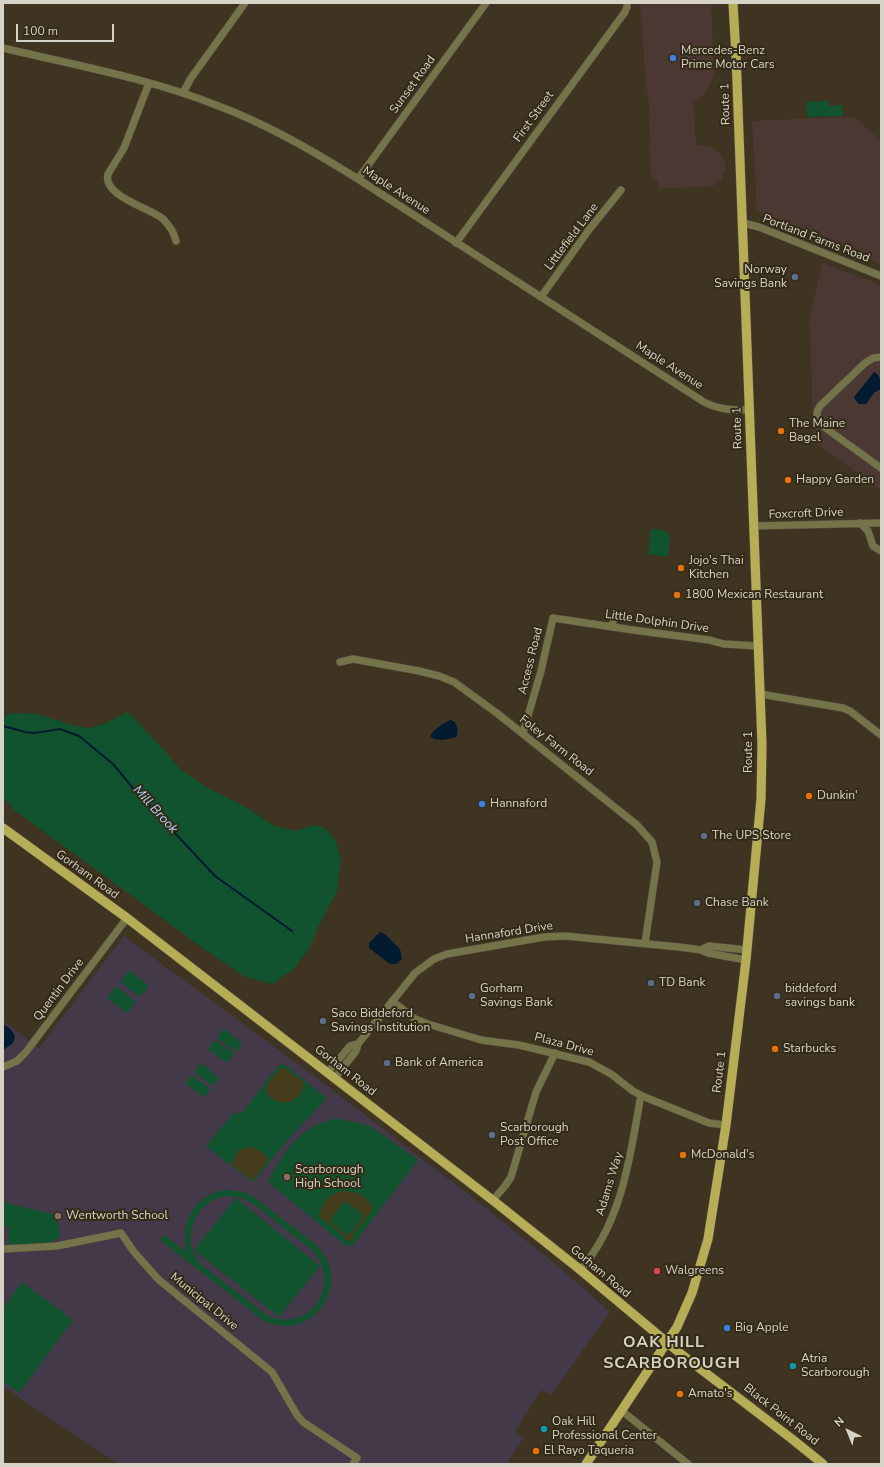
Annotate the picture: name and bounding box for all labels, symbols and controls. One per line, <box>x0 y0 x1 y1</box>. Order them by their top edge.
scale bar <box>18 16 116 42</box>
text: 100 m <box>23 23 58 39</box>
place label: Mercedes-Benz Prime Motor Cars <box>681 44 775 72</box>
street label: Sunset Road <box>387 53 439 117</box>
marker: Mercedes-Benz Prime Motor Cars <box>668 53 678 63</box>
street label: Route 1 <box>718 83 734 125</box>
street label: First Street <box>511 89 557 145</box>
street label: Maple Avenue <box>360 164 432 218</box>
street label: Littlefield Lane <box>542 201 602 273</box>
street label: Portland Farms Road <box>760 212 872 266</box>
place label: Norway Savings Bank <box>714 263 787 291</box>
marker: Norway Savings Bank <box>790 272 800 282</box>
street label: Maple Avenue <box>633 339 705 393</box>
street label: Route 1 <box>730 407 746 449</box>
place label: The Maine Bagel <box>789 417 845 445</box>
marker: The Maine Bagel <box>776 426 786 436</box>
place label: Happy Garden <box>796 473 874 487</box>
marker: Happy Garden <box>783 475 793 485</box>
street label: Foxcroft Drive <box>768 505 844 523</box>
place label: Jojo's Thai Kitchen <box>689 554 744 582</box>
marker: Jojo's Thai Kitchen <box>676 563 686 573</box>
place label: 1800 Mexican Restaurant <box>685 588 823 602</box>
marker: 1800 Mexican Restaurant <box>672 590 682 600</box>
street label: Little Dolphin Drive <box>604 608 710 636</box>
street label: Access Road <box>516 626 546 696</box>
street label: Foley Farm Road <box>516 713 596 779</box>
street label: Route 1 <box>742 731 756 773</box>
water label: Mill Brook <box>129 783 181 837</box>
place label: Dunkin' <box>817 789 858 803</box>
marker: Dunkin' <box>804 791 814 801</box>
place label: Hannaford <box>490 797 547 811</box>
marker: Hannaford <box>477 799 487 809</box>
place label: The UPS Store <box>712 829 791 843</box>
marker: The UPS Store <box>699 831 709 841</box>
street label: Gorham Road <box>53 847 121 903</box>
place label: Chase Bank <box>705 896 769 910</box>
marker: Chase Bank <box>692 898 702 908</box>
street label: Hannaford Drive <box>464 919 554 947</box>
street label: Quentin Drive <box>31 956 87 1024</box>
place label: TD Bank <box>659 976 705 990</box>
marker: TD Bank <box>646 978 656 988</box>
place label: Gorham Savings Bank <box>480 982 553 1010</box>
place label: biddeford savings bank <box>785 982 855 1010</box>
marker: Gorham Savings Bank <box>467 991 477 1001</box>
marker: biddeford savings bank <box>772 991 782 1001</box>
place label: Saco Biddeford Savings Institution <box>331 1007 430 1035</box>
marker: Saco Biddeford Savings Institution <box>318 1016 328 1026</box>
street label: Plaza Drive <box>533 1030 595 1060</box>
place label: Starbucks <box>783 1042 836 1056</box>
street label: Gorham Road <box>311 1043 379 1099</box>
marker: Starbucks <box>770 1044 780 1054</box>
street label: Route 1 <box>710 1050 730 1094</box>
place label: Bank of America <box>395 1056 483 1070</box>
marker: Bank of America <box>382 1058 392 1068</box>
place label: Scarborough Post Office <box>500 1121 569 1149</box>
marker: Scarborough Post Office <box>487 1130 497 1140</box>
place label: McDonald's <box>691 1148 754 1162</box>
street label: Adams Way <box>593 1150 627 1218</box>
marker: McDonald's <box>678 1150 688 1160</box>
place label: Scarborough High School <box>295 1163 364 1191</box>
marker: Scarborough High School <box>282 1172 292 1182</box>
place label: Wentworth School <box>66 1209 168 1223</box>
marker: Wentworth School <box>53 1211 63 1221</box>
street label: Gorham Road <box>567 1243 633 1301</box>
place label: Walgreens <box>665 1264 724 1278</box>
marker: Walgreens <box>652 1266 662 1276</box>
street label: Municipal Drive <box>167 1270 241 1334</box>
place label: Big Apple <box>735 1321 789 1335</box>
marker: Big Apple <box>722 1323 732 1333</box>
district label: OAK HILL <box>623 1333 705 1353</box>
place label: Atria Scarborough <box>801 1352 870 1380</box>
district label: SCARBOROUGH <box>603 1354 741 1374</box>
marker: Atria Scarborough <box>788 1361 798 1371</box>
street label: Black Point Road <box>741 1381 821 1449</box>
place label: Amato's <box>688 1387 733 1401</box>
marker: Amato's <box>675 1389 685 1399</box>
north arrow <box>828 1411 868 1451</box>
text: N <box>831 1414 848 1430</box>
place label: Oak Hill Professional Center <box>552 1415 657 1443</box>
marker: Oak Hill Professional Center <box>539 1424 549 1434</box>
place label: El Rayo Taqueria <box>544 1444 634 1458</box>
marker: El Rayo Taqueria <box>531 1446 541 1456</box>

